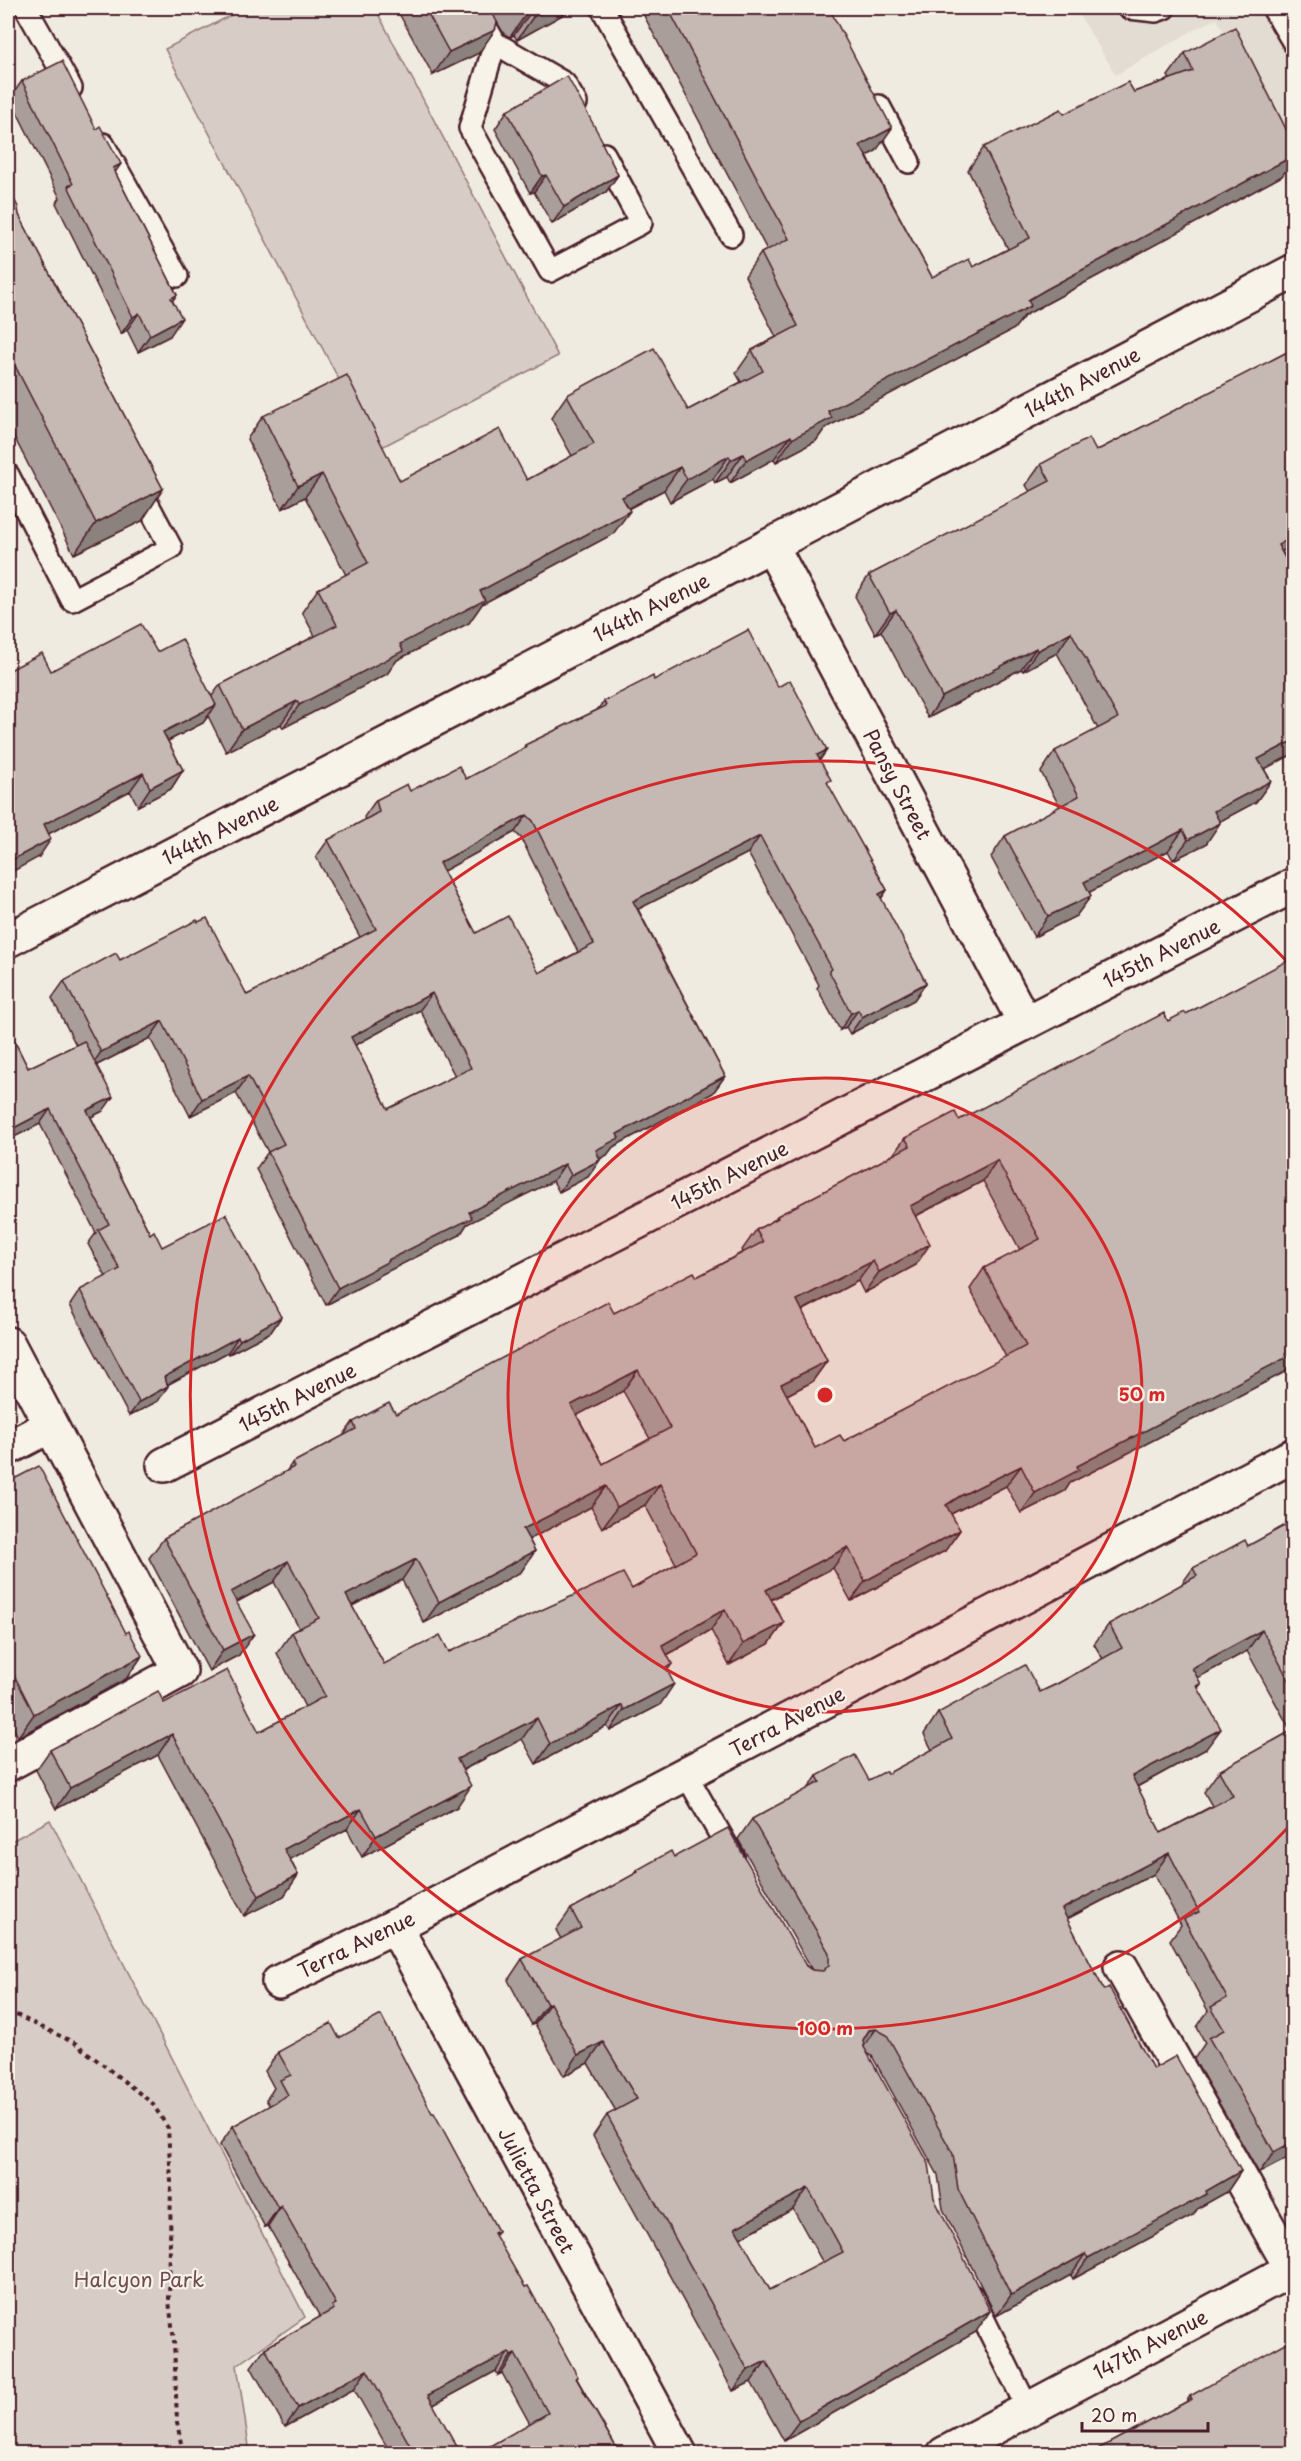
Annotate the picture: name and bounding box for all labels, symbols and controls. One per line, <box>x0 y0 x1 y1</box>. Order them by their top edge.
street label: 144th Avenue <box>1019 339 1145 425</box>
street label: 144th Avenue <box>588 565 715 649</box>
street label: Pansy Street <box>856 723 940 845</box>
street label: 144th Avenue <box>157 788 284 872</box>
street label: 145th Avenue <box>1097 910 1225 996</box>
street label: 145th Avenue <box>665 1132 793 1218</box>
street label: 145th Avenue <box>233 1354 361 1440</box>
text: 50 m <box>1119 1380 1165 1407</box>
centre of rings <box>815 1385 835 1405</box>
street label: Terra Avenue <box>724 1678 850 1764</box>
street label: Terra Avenue <box>292 1903 420 1985</box>
text: 100 m <box>797 2014 853 2041</box>
street label: Julietta Street <box>491 2122 583 2258</box>
park label: Halcyon Park <box>74 2264 204 2294</box>
street label: 147th Avenue <box>1087 2301 1213 2387</box>
scale bar <box>1082 2395 1208 2433</box>
text: 20 m <box>1091 2401 1137 2428</box>

